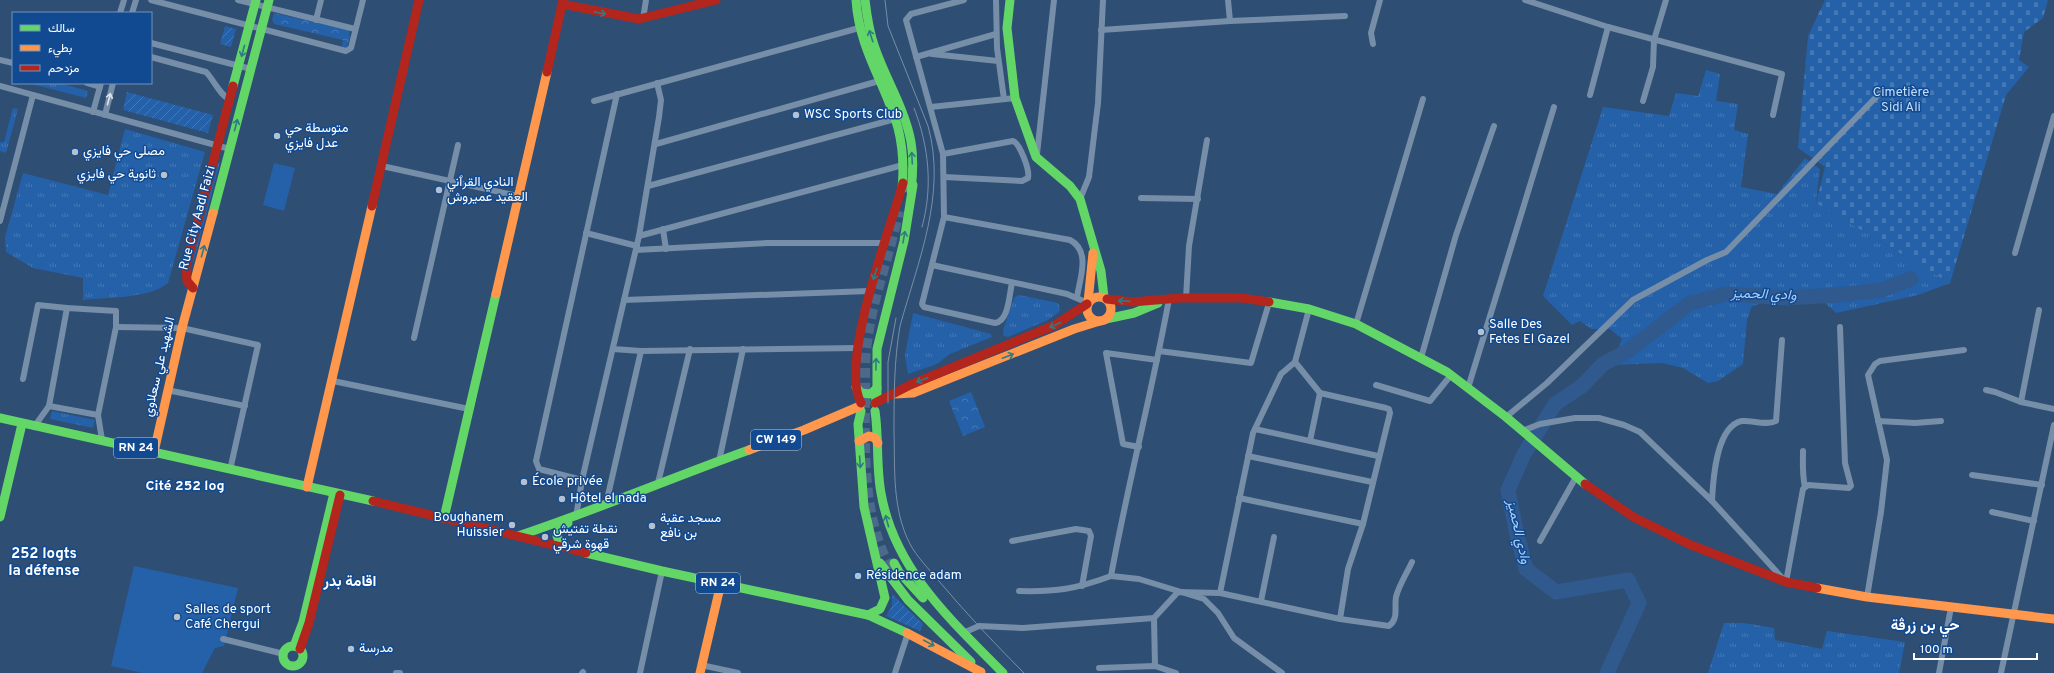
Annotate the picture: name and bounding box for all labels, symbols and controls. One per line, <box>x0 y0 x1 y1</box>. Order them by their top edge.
one-way arrow <box>594 9 607 17</box>
legend <box>12 12 152 84</box>
text: سالك <box>48 21 75 37</box>
one-way arrow <box>867 29 874 42</box>
text: بطيء <box>48 41 72 58</box>
one-way arrow <box>239 45 247 58</box>
text: مزدحم <box>48 61 79 77</box>
park label: Cimetière Sidi Ali <box>1873 85 1929 116</box>
one-way arrow <box>106 93 113 106</box>
place label: WSC Sports Club <box>804 107 902 123</box>
marker: WSC Sports Club <box>791 110 801 120</box>
one-way arrow <box>233 119 240 132</box>
place label: متوسطة حي عدل فايزي <box>285 121 348 153</box>
marker: متوسطة حي عدل فايزي <box>272 131 282 141</box>
place label: مصلى حي فايزي <box>83 144 165 161</box>
marker: مصلى حي فايزي <box>70 147 80 157</box>
one-way arrow <box>909 152 916 165</box>
street label: Rue City Aadl Faizi <box>176 164 220 272</box>
place label: ثانوية حي فايزي <box>77 167 156 184</box>
marker: ثانوية حي فايزي <box>159 170 169 180</box>
place label: النادي القرٱني العقيد عميروش <box>447 175 528 206</box>
marker: النادي القرٱني العقيد عميروش <box>434 185 444 195</box>
one-way arrow <box>900 231 908 244</box>
one-way arrow <box>200 244 207 257</box>
one-way arrow <box>871 267 878 280</box>
water label: وادي الحميز <box>1730 285 1798 307</box>
one-way arrow <box>1118 298 1131 305</box>
street label: الشهيد علي سعلاوي <box>141 316 180 419</box>
place label: Salle Des Fetes El Gazel <box>1489 317 1570 348</box>
one-way arrow <box>1049 322 1061 329</box>
marker: Salle Des Fetes El Gazel <box>1476 327 1486 337</box>
one-way arrow <box>1002 351 1014 359</box>
one-way arrow <box>873 358 880 371</box>
one-way arrow <box>916 376 928 384</box>
road number: CW 149 <box>751 430 801 450</box>
road number: RN 24 <box>114 438 158 458</box>
one-way arrow <box>856 455 863 468</box>
place label: École privée <box>532 472 603 490</box>
marker: École privée <box>519 477 529 487</box>
district label: Cité 252 log <box>146 478 224 495</box>
place label: Hôtel el nada <box>570 491 646 507</box>
marker: Hôtel el nada <box>557 494 567 504</box>
water label: وادي الحميز <box>1500 497 1534 567</box>
place label: Boughanem Huissier <box>433 510 504 541</box>
place label: مسجد عقبة بن نافع <box>660 511 721 542</box>
one-way arrow <box>883 515 890 528</box>
marker: Boughanem Huissier <box>507 520 517 530</box>
marker: مسجد عقبة بن نافع <box>647 521 657 531</box>
place label: نقطة تفتيش قهوة شرقي <box>553 522 618 554</box>
marker: نقطة تفتيش قهوة شرقي <box>540 532 550 542</box>
district label: 252 logts la défense <box>8 545 80 581</box>
place label: Résidence adam <box>866 568 962 584</box>
marker: Résidence adam <box>853 571 863 581</box>
district label: اقامة بدر <box>322 573 377 592</box>
road number: RN 24 <box>696 573 740 593</box>
place label: Salles de sport Café Chergui <box>185 602 271 633</box>
marker: Salles de sport Café Chergui <box>172 612 182 622</box>
district label: حي بن زرڤة <box>1891 617 1959 638</box>
scale bar <box>1914 635 2037 661</box>
one-way arrow <box>923 640 935 647</box>
place label: مدرسة <box>359 641 393 657</box>
text: 100 m <box>1920 642 1953 658</box>
marker: مدرسة <box>346 644 356 654</box>

